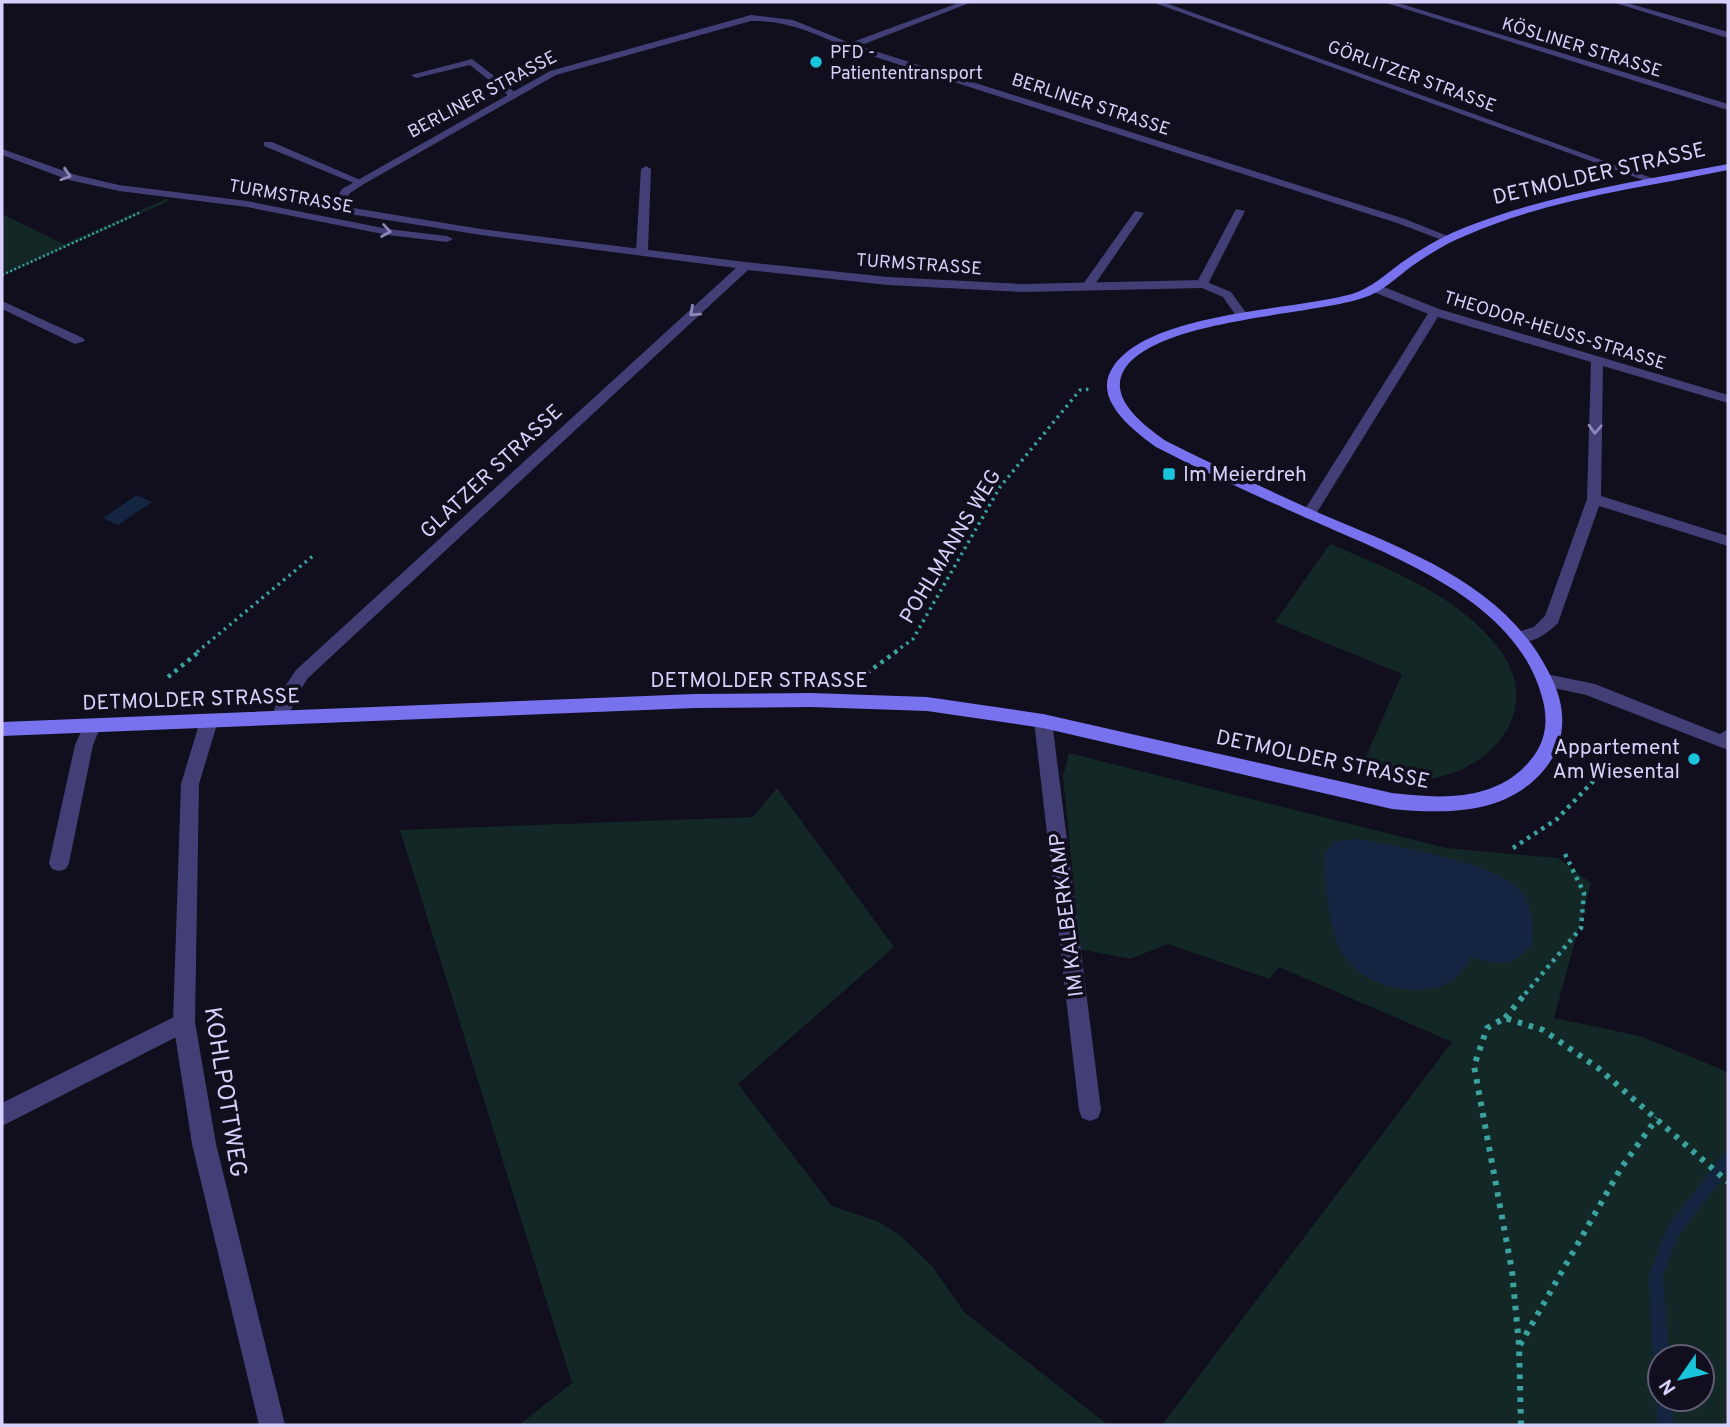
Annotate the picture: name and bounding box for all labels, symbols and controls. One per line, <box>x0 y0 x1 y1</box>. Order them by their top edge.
street label: KÖSLINER STRASSE <box>1499 11 1665 84</box>
street label: GÖRLITZER STRASSE <box>1324 34 1500 119</box>
place label: PFD - Patiententransport <box>830 42 983 86</box>
street label: BERLINER STRASSE <box>404 46 561 144</box>
marker: PFD - Patiententransport <box>808 54 824 70</box>
street label: BERLINER STRASSE <box>1008 69 1173 142</box>
street label: DETMOLDER STRASSE <box>1490 137 1708 212</box>
one-way arrow <box>60 167 72 182</box>
street label: TURMSTRASSE <box>227 175 355 220</box>
one-way arrow <box>380 223 392 238</box>
street label: TURMSTRASSE <box>855 250 983 281</box>
street label: THEODOR-HEUSS-STRASSE <box>1441 287 1669 376</box>
one-way arrow <box>689 304 702 316</box>
street label: GLATZER STRASSE <box>415 399 569 545</box>
one-way arrow <box>1588 424 1603 435</box>
place label: Im Meierdreh <box>1183 462 1307 489</box>
street label: POHLMANNS WEG <box>894 465 1008 629</box>
marker: Im Meierdreh <box>1161 466 1177 482</box>
street label: DETMOLDER STRASSE <box>650 668 868 695</box>
street label: DETMOLDER STRASSE <box>82 683 300 718</box>
street label: DETMOLDER STRASSE <box>1213 725 1432 796</box>
place label: Appartement Am Wiesental <box>1552 735 1680 786</box>
marker: Appartement Am Wiesental <box>1686 751 1702 767</box>
street label: IM KALBERKAMP <box>1044 831 1091 998</box>
street label: KOHLPOTTWEG <box>196 1005 252 1180</box>
north arrow <box>1646 1343 1716 1413</box>
text: N <box>1655 1374 1682 1399</box>

